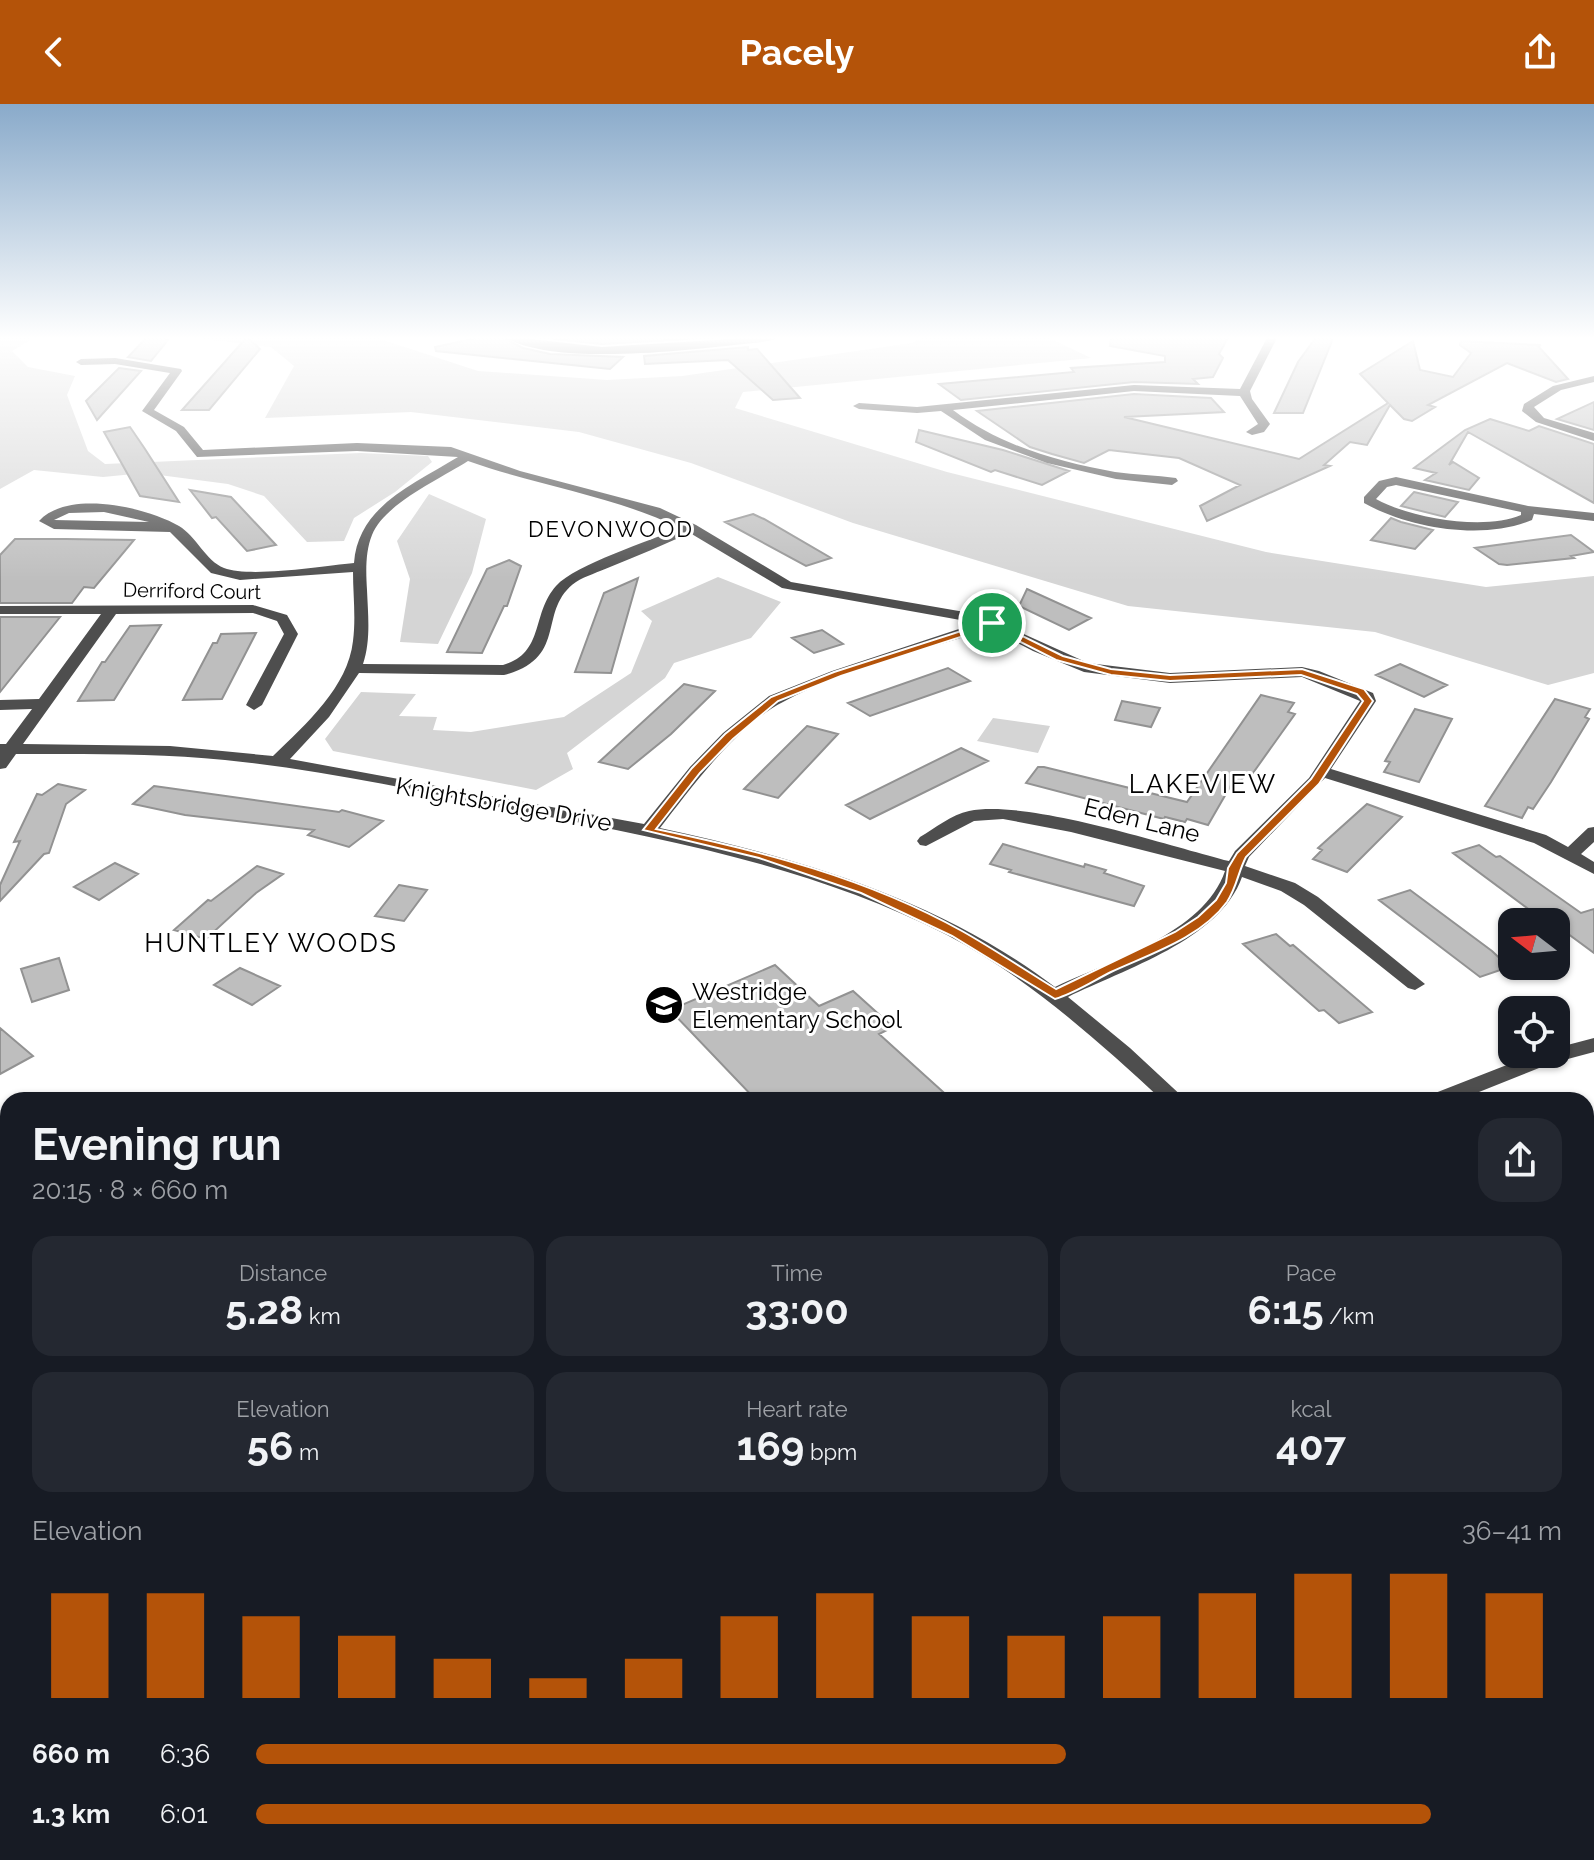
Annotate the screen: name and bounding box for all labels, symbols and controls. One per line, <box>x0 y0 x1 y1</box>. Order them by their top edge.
icon: back <box>32 30 76 74</box>
icon: share <box>1518 30 1562 74</box>
text: Pacely <box>740 31 854 73</box>
district label: DEVONWOOD <box>528 516 694 542</box>
street label: Derriford Court <box>123 578 262 604</box>
pin <box>958 589 1026 657</box>
icon: arrive <box>970 601 1014 645</box>
district label: LAKEVIEW <box>1129 769 1277 799</box>
street label: Knightsbridge Drive <box>394 771 614 837</box>
street label: Eden Lane <box>1081 792 1203 848</box>
north arrow <box>1498 908 1570 980</box>
map controls <box>1498 908 1570 1068</box>
district label: HUNTLEY WOODS <box>144 928 398 958</box>
place label: Westridge Elementary School <box>692 977 903 1034</box>
school or university icon: Westridge Elementary School <box>643 984 685 1026</box>
button: locate <box>1498 996 1570 1068</box>
button: share <box>1478 1118 1562 1202</box>
text: Evening run <box>32 1119 281 1170</box>
text: 20:15 · 8 × 660 m <box>32 1175 228 1205</box>
text: Distance <box>239 1260 327 1286</box>
text: Time <box>771 1260 823 1286</box>
text: Pace <box>1286 1260 1336 1286</box>
text: 5.28 <box>225 1286 303 1333</box>
text: 33:00 <box>745 1286 849 1333</box>
text: 6:15 <box>1248 1286 1324 1333</box>
text: km <box>303 1303 341 1329</box>
text: /km <box>1324 1303 1374 1329</box>
text: Elevation <box>236 1396 330 1422</box>
text: Heart rate <box>746 1396 848 1422</box>
text: kcal <box>1290 1396 1332 1422</box>
text: 56 <box>247 1422 293 1469</box>
text: 169 <box>737 1422 804 1469</box>
text: 407 <box>1276 1422 1346 1469</box>
text: m <box>293 1439 319 1465</box>
text: bpm <box>804 1439 857 1465</box>
text: Elevation <box>32 1516 142 1546</box>
text: 36–41 m <box>1462 1516 1562 1546</box>
text: 660 m <box>32 1739 110 1769</box>
text: 6:36 <box>160 1739 210 1769</box>
text: 1.3 km <box>32 1799 110 1829</box>
text: 6:01 <box>160 1799 208 1829</box>

